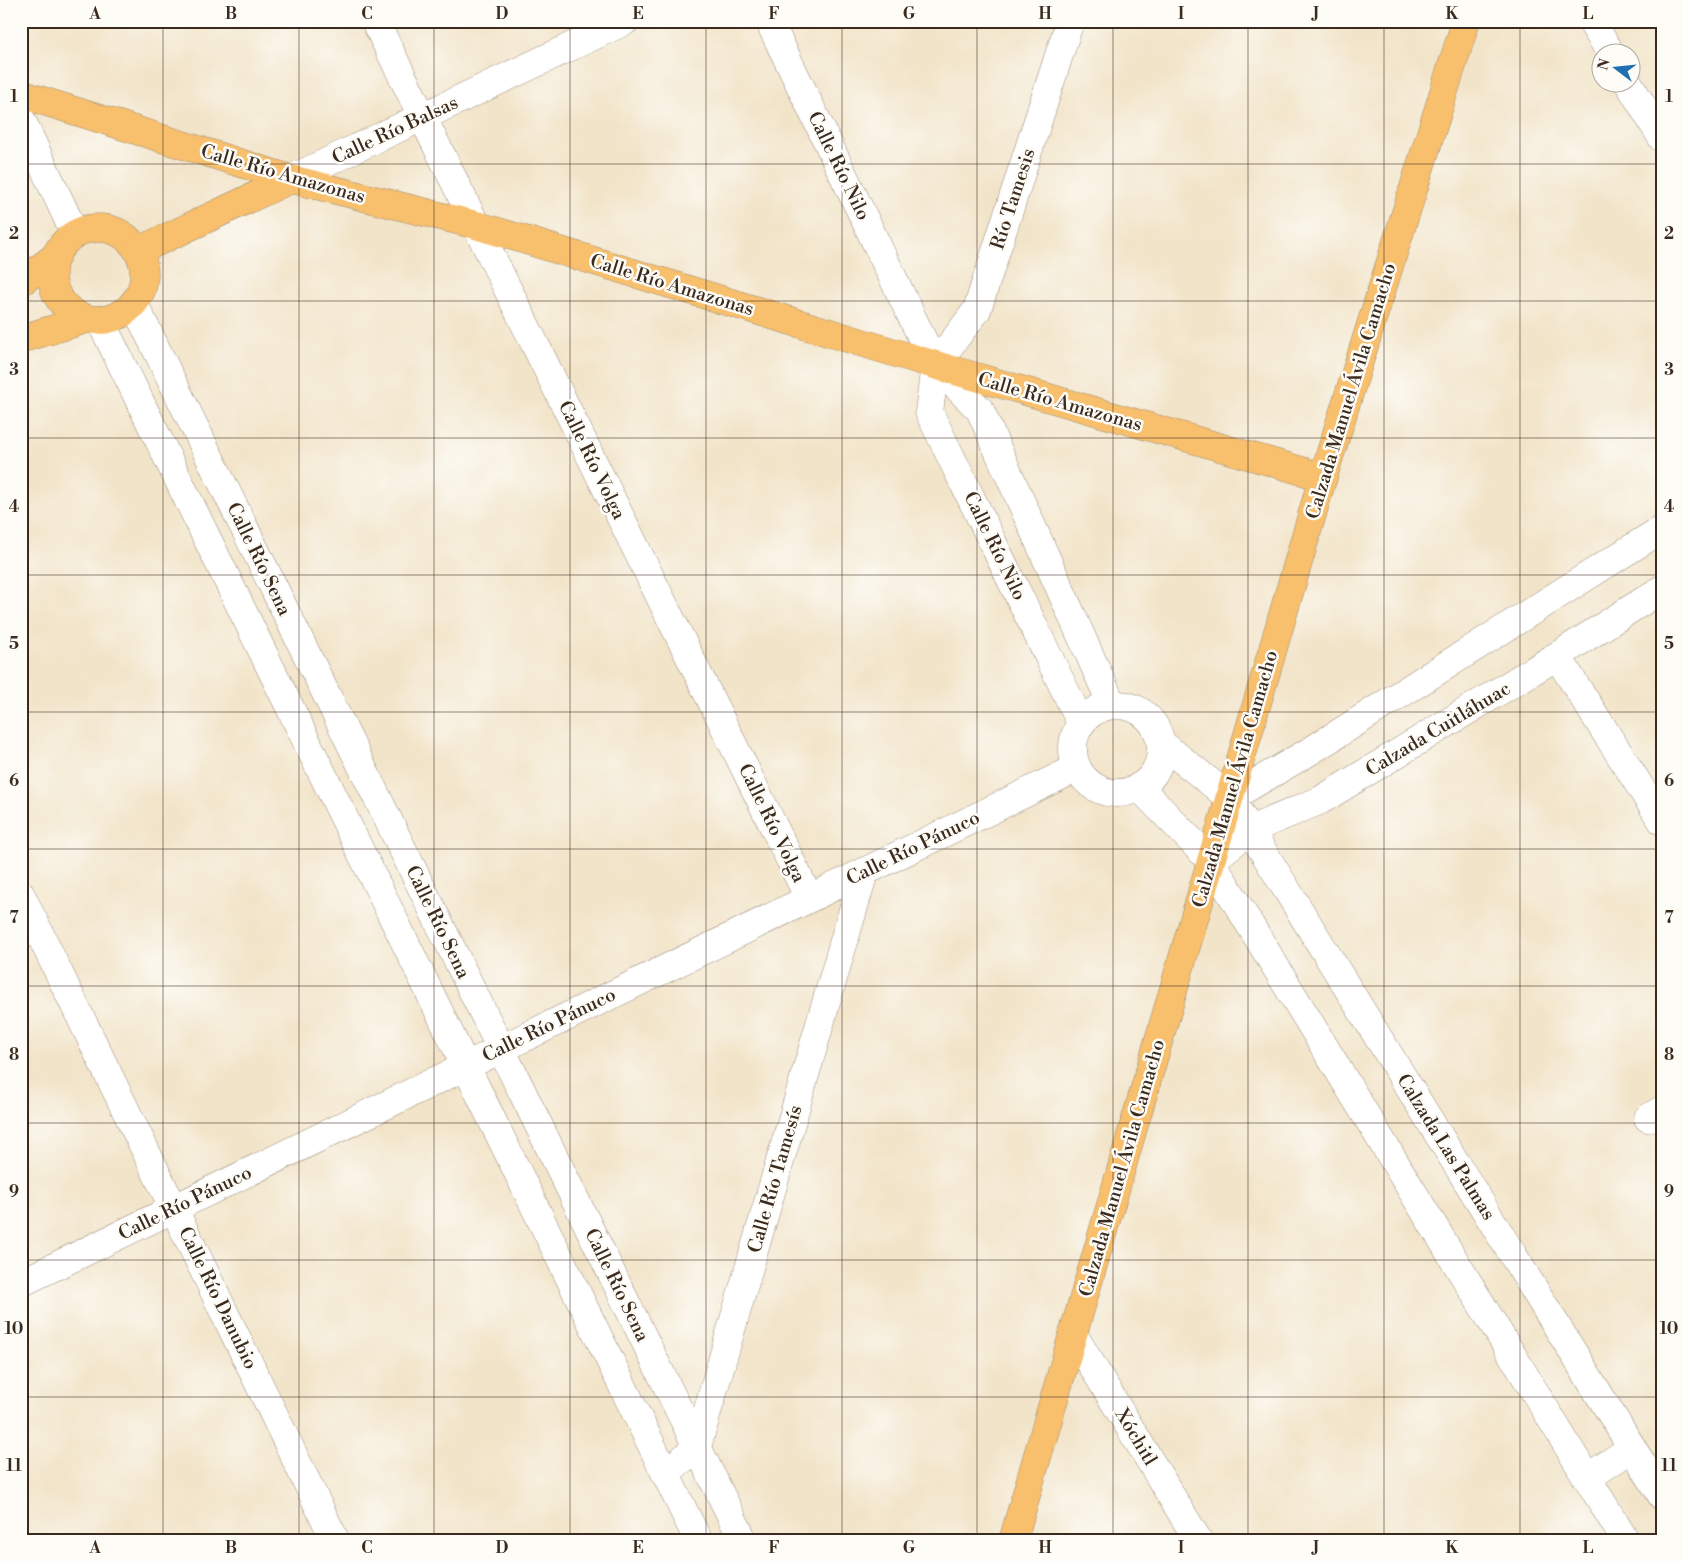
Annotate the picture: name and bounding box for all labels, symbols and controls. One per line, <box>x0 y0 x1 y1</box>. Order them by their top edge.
text: A <box>88 4 101 24</box>
text: B <box>225 4 237 24</box>
text: C <box>361 4 373 24</box>
text: D <box>496 4 509 24</box>
text: E <box>632 4 644 24</box>
text: F <box>768 4 780 24</box>
text: G <box>903 4 916 24</box>
text: H <box>1038 4 1052 24</box>
text: I <box>1178 4 1184 24</box>
text: J <box>1311 4 1319 24</box>
text: K <box>1446 4 1460 24</box>
text: L <box>1583 4 1594 24</box>
north arrow <box>1590 42 1640 92</box>
text: N <box>1594 57 1615 72</box>
text: 1 <box>10 87 18 107</box>
text: 1 <box>1665 87 1673 107</box>
street label: Calle Río Balsas <box>328 90 462 170</box>
street label: Calle Río Nilo <box>802 108 876 224</box>
street label: Calle Río Amazonas <box>198 139 368 209</box>
street label: Río Tamesis <box>985 145 1041 253</box>
text: 2 <box>9 224 19 244</box>
text: 2 <box>1664 224 1674 244</box>
street label: Calle Río Amazonas <box>587 249 757 321</box>
street label: Calzada Manuel Ávila Camacho <box>1300 260 1401 522</box>
text: 3 <box>9 360 19 380</box>
text: 3 <box>1664 360 1674 380</box>
street label: Calle Río Amazonas <box>975 367 1145 437</box>
street label: Calle Río Volga <box>553 397 631 524</box>
street label: Calle Río Nilo <box>958 488 1032 604</box>
text: 4 <box>9 497 20 517</box>
text: 4 <box>1664 497 1675 517</box>
street label: Calle Río Sena <box>221 499 297 620</box>
text: 5 <box>9 634 19 654</box>
text: 5 <box>1664 634 1674 654</box>
street label: Calzada Manuel Ávila Camacho <box>1186 647 1283 910</box>
street label: Calzada Cuitláhuac <box>1361 676 1515 782</box>
street label: Calle Río Volga <box>733 760 811 887</box>
text: 6 <box>9 771 19 791</box>
text: 6 <box>1664 771 1674 791</box>
street label: Calle Río Pánuco <box>842 805 984 891</box>
street label: Calle Río Sena <box>400 862 476 983</box>
text: 7 <box>9 908 19 928</box>
text: 7 <box>1664 908 1674 928</box>
street label: Calle Río Pánuco <box>478 982 620 1068</box>
street label: Calzada Manuel Ávila Camacho <box>1073 1036 1170 1299</box>
text: 8 <box>9 1045 19 1065</box>
text: 8 <box>1664 1045 1674 1065</box>
street label: Calzada Las Palmas <box>1391 1070 1501 1224</box>
street label: Calle Río Tamesís <box>742 1102 808 1256</box>
street label: Calle Río Pánuco <box>114 1160 256 1246</box>
text: 9 <box>9 1182 19 1202</box>
text: 9 <box>1664 1182 1674 1202</box>
street label: Calle Río Danubio <box>173 1223 263 1373</box>
street label: Calle Río Sena <box>579 1225 655 1346</box>
text: 10 <box>5 1319 23 1339</box>
text: 10 <box>1660 1319 1678 1339</box>
street label: Xóchitl <box>1109 1403 1163 1470</box>
text: 11 <box>6 1456 22 1476</box>
text: 11 <box>1661 1456 1677 1476</box>
text: A <box>88 1538 101 1558</box>
text: B <box>225 1538 237 1558</box>
text: C <box>361 1538 373 1558</box>
text: D <box>496 1538 509 1558</box>
text: E <box>632 1538 644 1558</box>
text: F <box>768 1538 780 1558</box>
text: G <box>903 1538 916 1558</box>
text: H <box>1038 1538 1052 1558</box>
text: I <box>1178 1538 1184 1558</box>
text: J <box>1311 1538 1319 1558</box>
text: K <box>1446 1538 1460 1558</box>
text: L <box>1583 1538 1594 1558</box>

